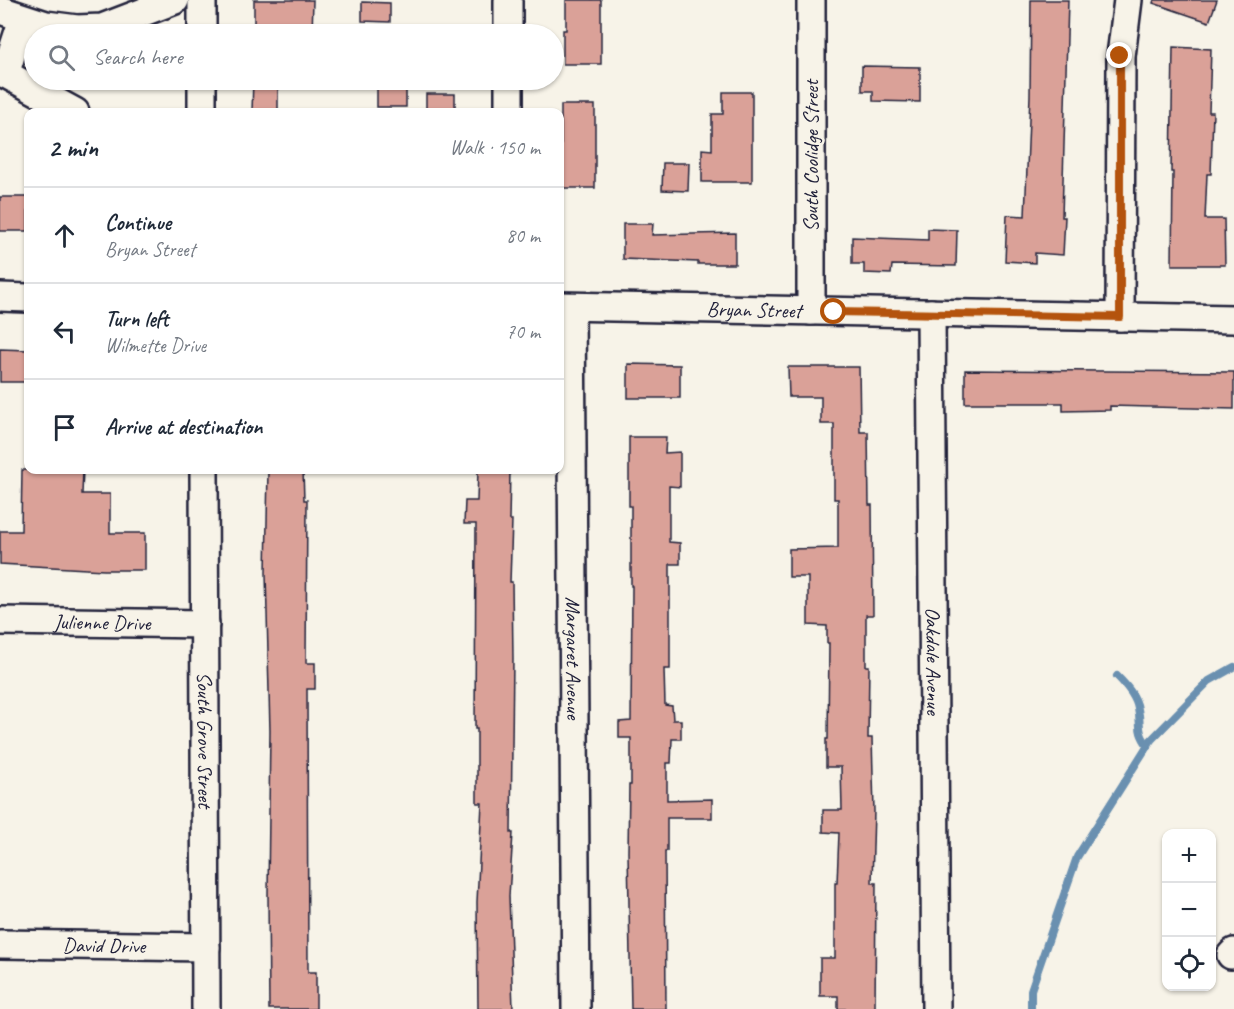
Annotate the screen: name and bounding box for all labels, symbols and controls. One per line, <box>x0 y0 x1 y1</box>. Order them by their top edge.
search box <box>24 24 564 90</box>
icon: search <box>45 41 78 74</box>
route end <box>1106 42 1132 68</box>
text: Search here <box>93 43 183 71</box>
street label: South Coolidge Street <box>798 78 824 232</box>
text: 2 min <box>48 131 98 164</box>
text: Walk · 150 m <box>450 135 540 160</box>
text: Continue <box>105 209 171 237</box>
icon: ahead <box>48 219 81 252</box>
text: 80 m <box>506 223 540 248</box>
text: Bryan Street <box>105 237 195 262</box>
street label: Bryan Street <box>706 296 805 324</box>
route start <box>820 298 846 324</box>
text: Turn left <box>105 305 169 333</box>
icon: left <box>48 315 81 348</box>
text: 70 m <box>506 319 540 344</box>
text: Wilmette Drive <box>105 333 206 358</box>
icon: arrive <box>48 411 81 444</box>
text: Arrive at destination <box>105 413 262 441</box>
street label: Margaret Avenue <box>560 597 587 721</box>
street label: Oakdale Avenue <box>920 607 947 716</box>
street label: Julienne Drive <box>52 609 152 636</box>
street label: South Grove Street <box>192 672 218 810</box>
map controls <box>1162 829 1216 991</box>
button: + <box>1162 829 1216 883</box>
button: − <box>1162 883 1216 937</box>
street label: David Drive <box>63 932 148 959</box>
button: locate <box>1162 937 1216 991</box>

